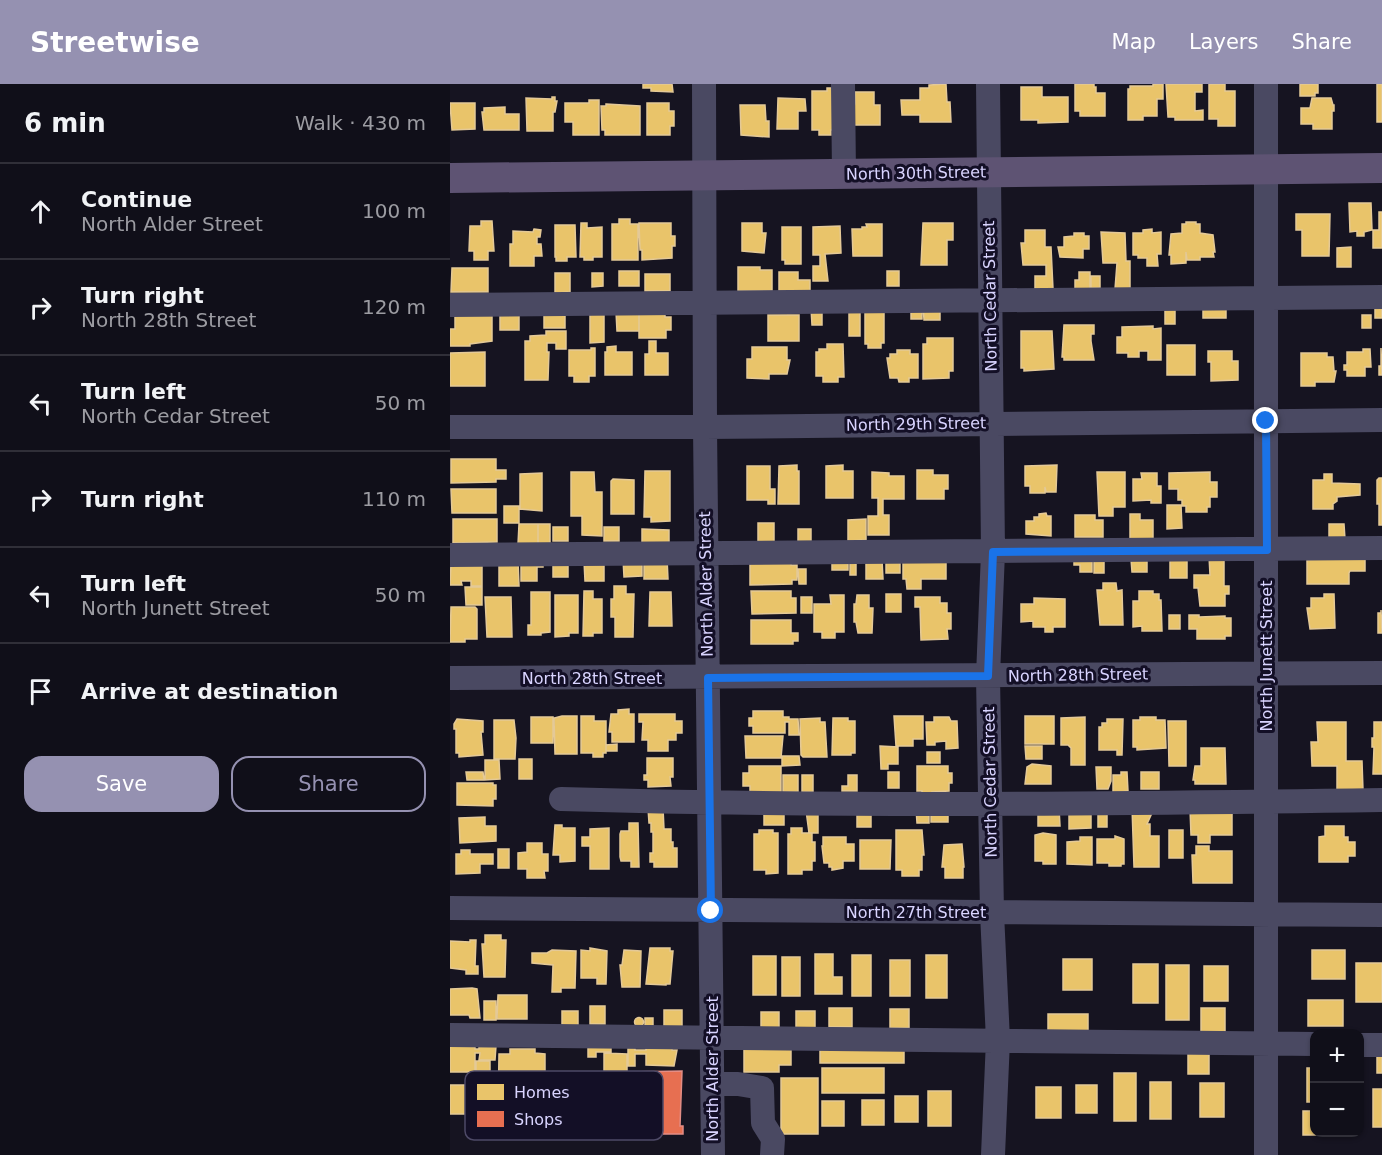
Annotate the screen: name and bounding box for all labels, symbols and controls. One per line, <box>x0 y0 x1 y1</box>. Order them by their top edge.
text: Streetwise <box>30 26 200 59</box>
text: Map <box>1112 30 1156 54</box>
text: Layers <box>1189 30 1258 54</box>
text: Share <box>1291 30 1352 54</box>
text: 6 min <box>24 108 106 138</box>
text: Walk · 430 m <box>295 111 426 135</box>
street label: North 30th Street <box>846 162 986 184</box>
text: Continue <box>81 187 192 212</box>
icon: ahead <box>24 195 57 228</box>
text: 100 m <box>362 199 426 223</box>
text: North Alder Street <box>81 212 263 236</box>
street label: North Cedar Street <box>979 220 1001 372</box>
text: Turn right <box>81 283 204 308</box>
icon: right <box>24 291 57 324</box>
text: 120 m <box>362 295 426 319</box>
text: North 28th Street <box>81 308 256 332</box>
text: Turn left <box>81 379 186 404</box>
icon: left <box>24 387 57 420</box>
text: 50 m <box>375 391 426 415</box>
text: North Cedar Street <box>81 404 270 428</box>
route end <box>1252 407 1278 433</box>
street label: North 29th Street <box>846 413 986 435</box>
icon: right <box>24 483 57 516</box>
text: Turn right <box>81 487 204 512</box>
text: 110 m <box>362 487 426 511</box>
street label: North Alder Street <box>695 511 717 657</box>
text: Turn left <box>81 571 186 596</box>
icon: left <box>24 579 57 612</box>
street label: North Junett Street <box>1257 581 1276 731</box>
text: 50 m <box>375 583 426 607</box>
text: North Junett Street <box>81 596 270 620</box>
street label: North 28th Street <box>1008 664 1148 686</box>
street label: North 28th Street <box>522 669 662 688</box>
icon: arrive <box>24 675 57 708</box>
text: Arrive at destination <box>81 679 338 704</box>
street label: North Cedar Street <box>979 706 1001 858</box>
button: Save <box>24 756 219 812</box>
button: Share <box>231 756 426 812</box>
route start <box>697 897 723 923</box>
street label: North 27th Street <box>846 903 986 922</box>
street label: North Alder Street <box>703 996 722 1142</box>
map controls <box>1310 1029 1364 1137</box>
button: + <box>1310 1029 1364 1083</box>
legend <box>465 1071 663 1140</box>
text: Homes <box>514 1083 570 1102</box>
button: − <box>1310 1083 1364 1137</box>
text: Shops <box>514 1110 563 1129</box>

